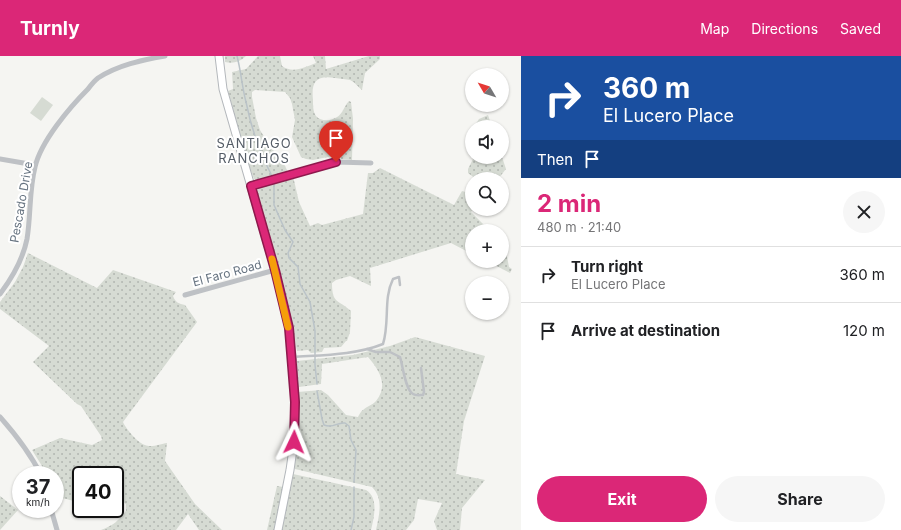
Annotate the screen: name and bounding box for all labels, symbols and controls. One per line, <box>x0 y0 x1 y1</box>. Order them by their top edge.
text: Turnly <box>20 17 80 40</box>
text: Map <box>700 20 729 37</box>
text: Directions <box>751 20 818 37</box>
text: Saved <box>840 20 881 37</box>
north arrow <box>465 68 509 112</box>
map controls <box>465 68 509 320</box>
text: 360 m <box>603 71 690 105</box>
icon: right <box>537 72 589 124</box>
text: El Lucero Place <box>603 105 734 126</box>
button: sound <box>465 120 509 164</box>
pin <box>319 121 353 162</box>
icon: arrive <box>325 127 347 149</box>
district label: SANTIAGO RANCHOS <box>216 135 292 166</box>
icon: arrive <box>581 148 603 170</box>
text: Then <box>537 150 573 169</box>
street label: Pescado Drive <box>6 160 36 244</box>
button: search <box>465 172 509 216</box>
text: 2 min <box>537 189 601 218</box>
button: close <box>843 191 885 233</box>
text: 480 m · 21:40 <box>537 219 621 235</box>
button: + <box>465 224 509 268</box>
street label: El Faro Road <box>191 257 263 289</box>
text: Turn right <box>571 257 643 276</box>
icon: right <box>537 264 559 286</box>
text: 360 m <box>840 265 885 284</box>
button: − <box>465 276 509 320</box>
text: El Lucero Place <box>571 276 666 292</box>
icon: arrive <box>537 320 559 342</box>
text: Arrive at destination <box>571 321 720 340</box>
text: 120 m <box>843 321 885 340</box>
position arrow <box>273 421 315 463</box>
speed limit sign: 40 <box>72 466 124 518</box>
text: 37 <box>26 475 50 499</box>
button: Exit <box>537 476 707 522</box>
button: Share <box>715 476 885 522</box>
text: km/h <box>26 496 50 508</box>

